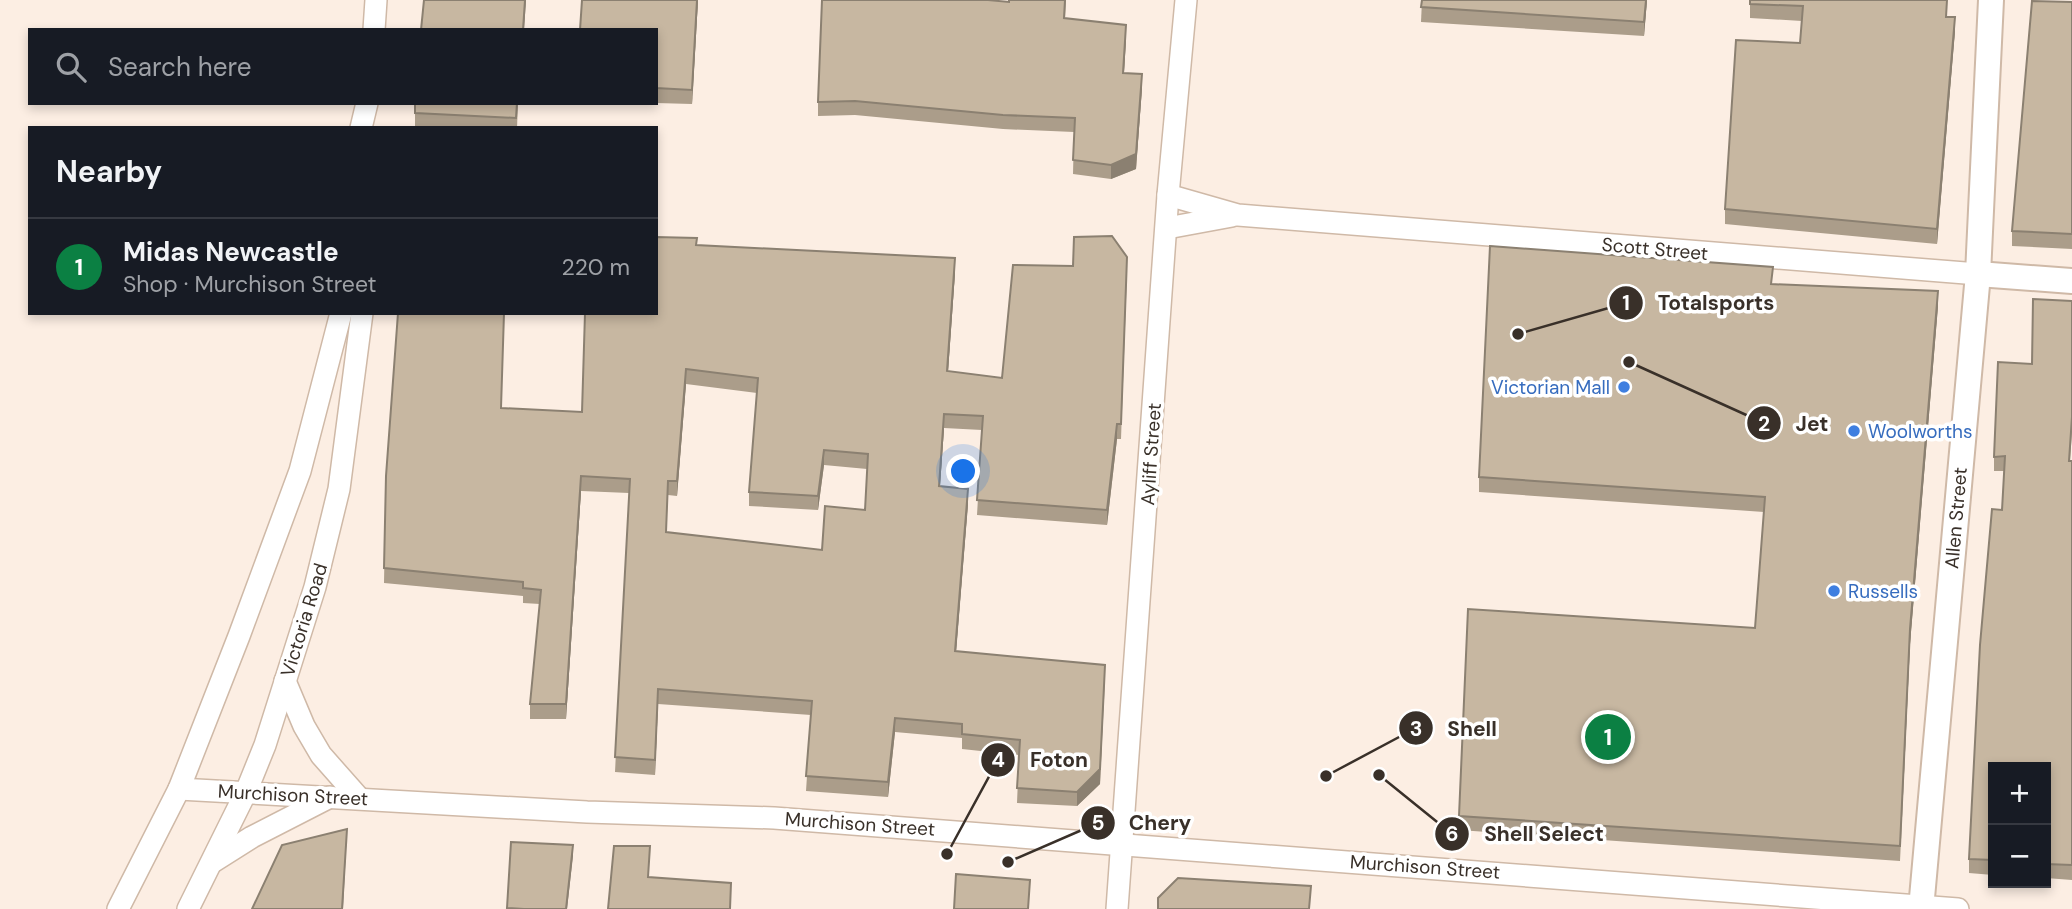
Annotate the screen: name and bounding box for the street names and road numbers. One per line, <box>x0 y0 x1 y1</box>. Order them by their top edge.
street label: Scott Street <box>1601 232 1709 266</box>
street label: Ayliff Street <box>1135 402 1167 506</box>
street label: Allen Street <box>1939 466 1973 570</box>
street label: Victoria Road <box>275 560 333 680</box>
street label: Murchison Street <box>217 779 369 811</box>
street label: Murchison Street <box>784 806 936 842</box>
street label: Murchison Street <box>1349 849 1501 885</box>

